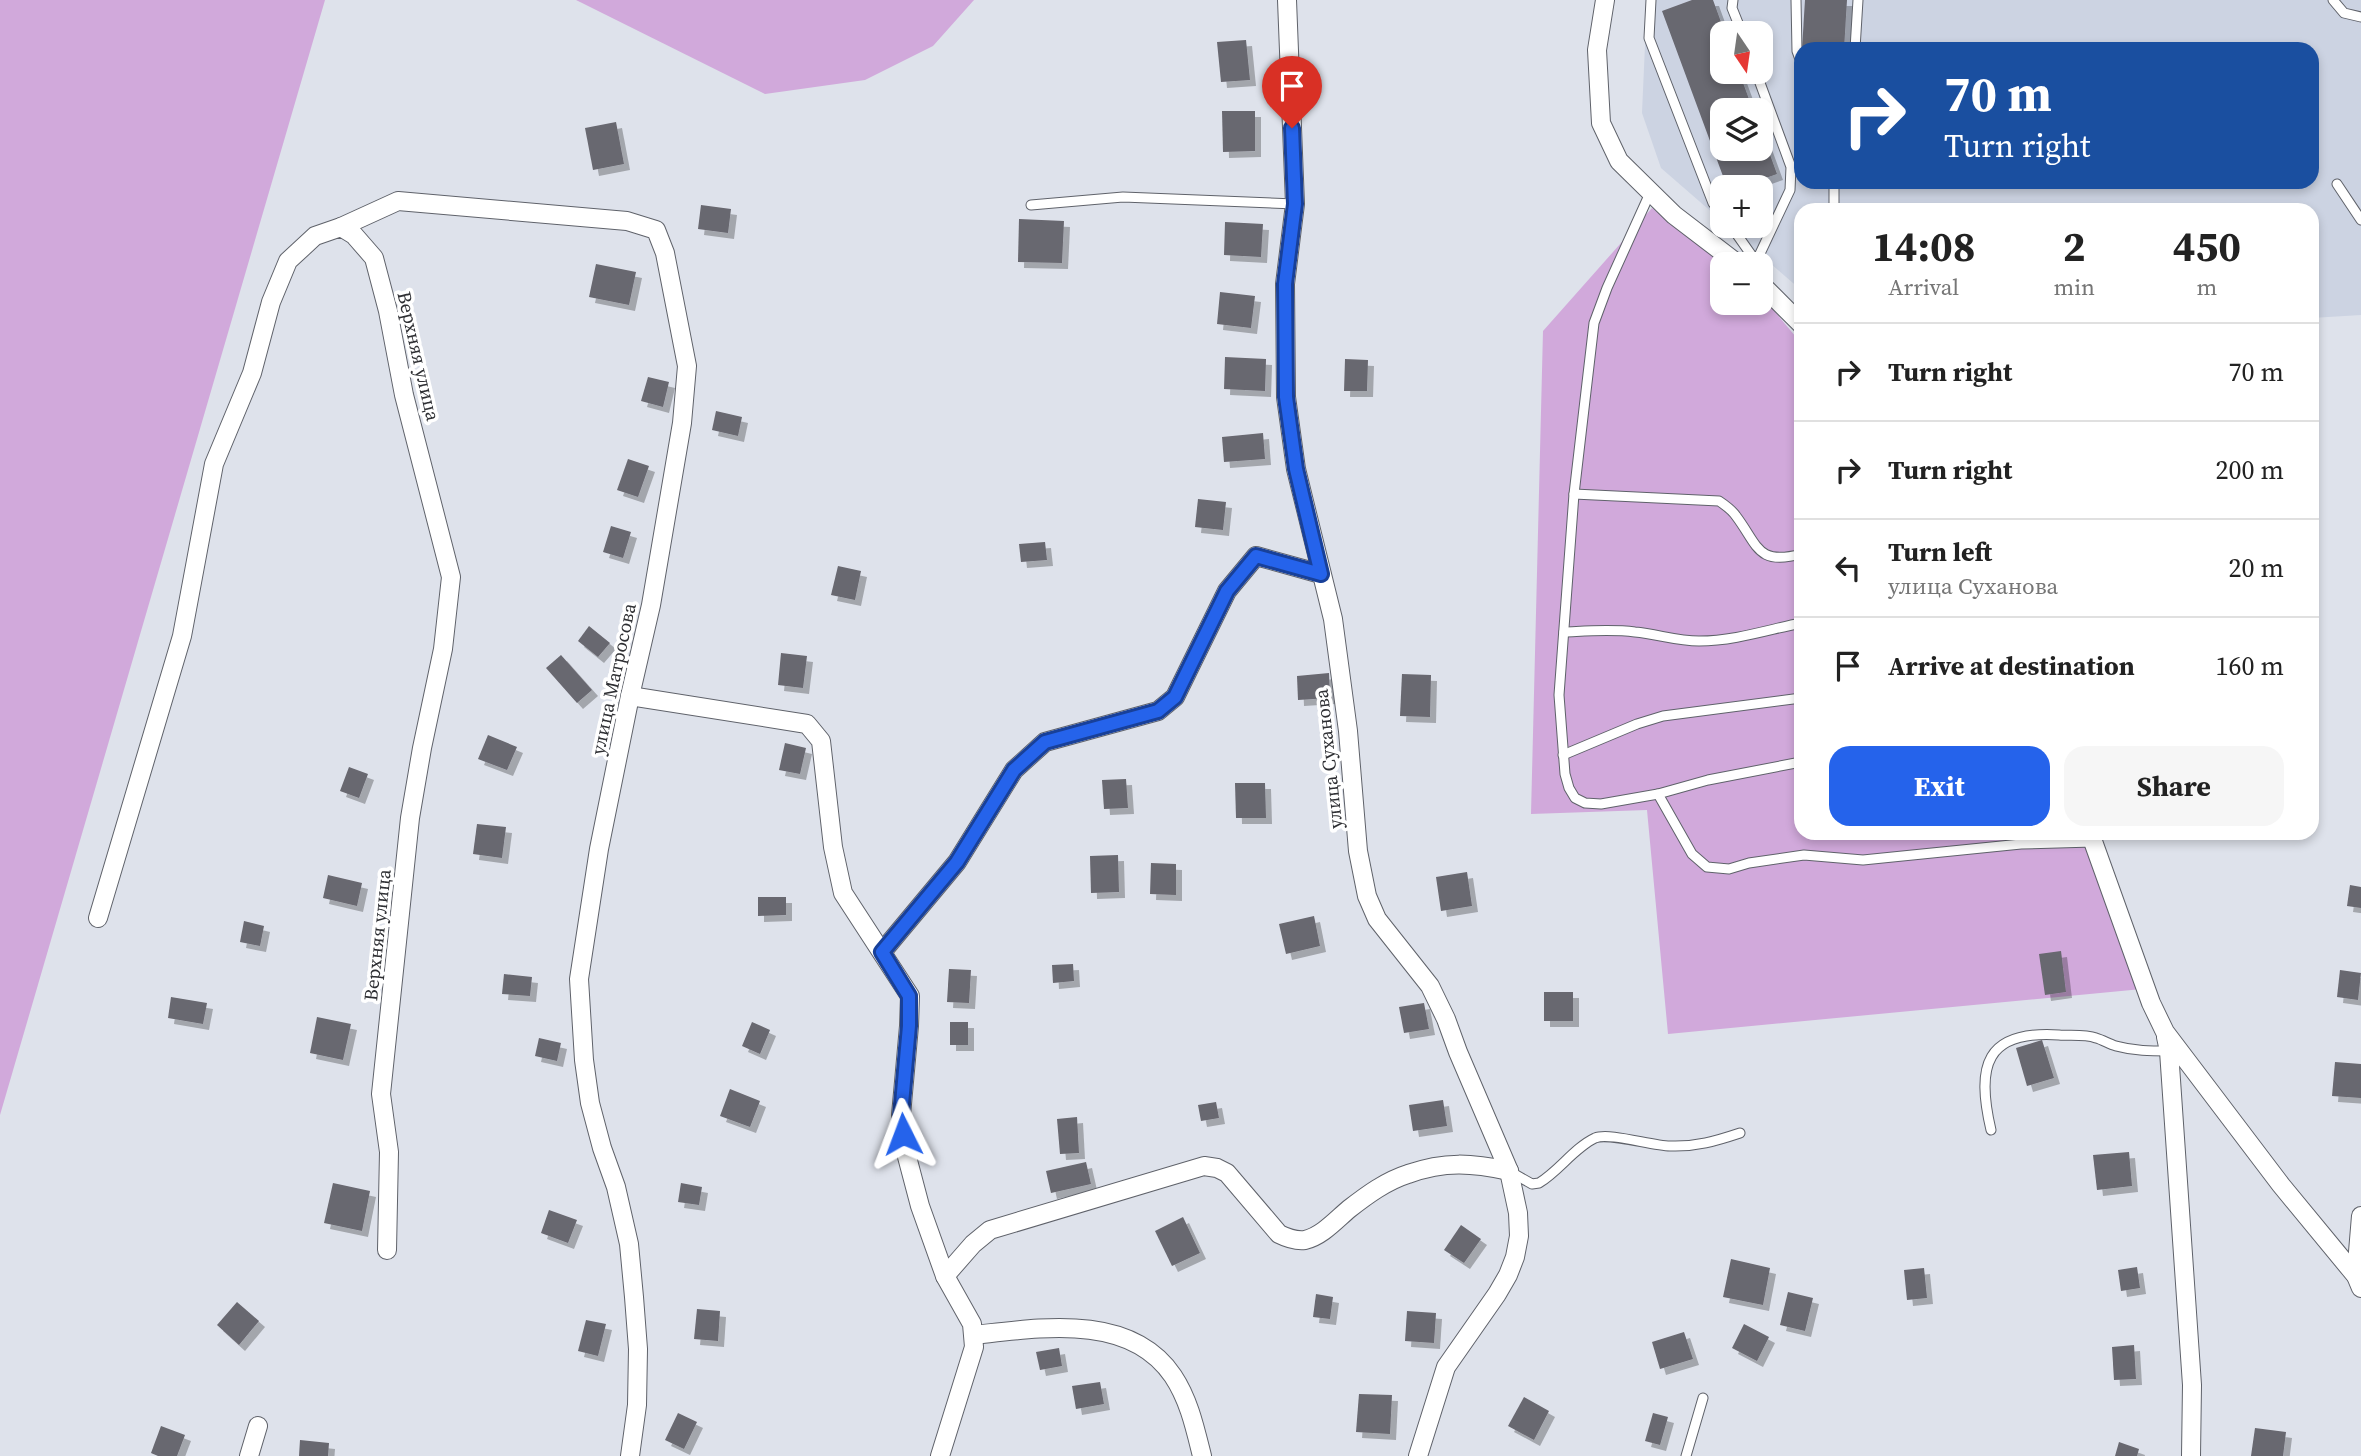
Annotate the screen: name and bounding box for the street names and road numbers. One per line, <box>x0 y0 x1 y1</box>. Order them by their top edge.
street label: Верхняя улица <box>391 289 447 424</box>
street label: улица Матросова <box>584 600 642 757</box>
street label: улица Суханова <box>1308 687 1348 830</box>
street label: Верхняя улица <box>357 868 397 1002</box>

